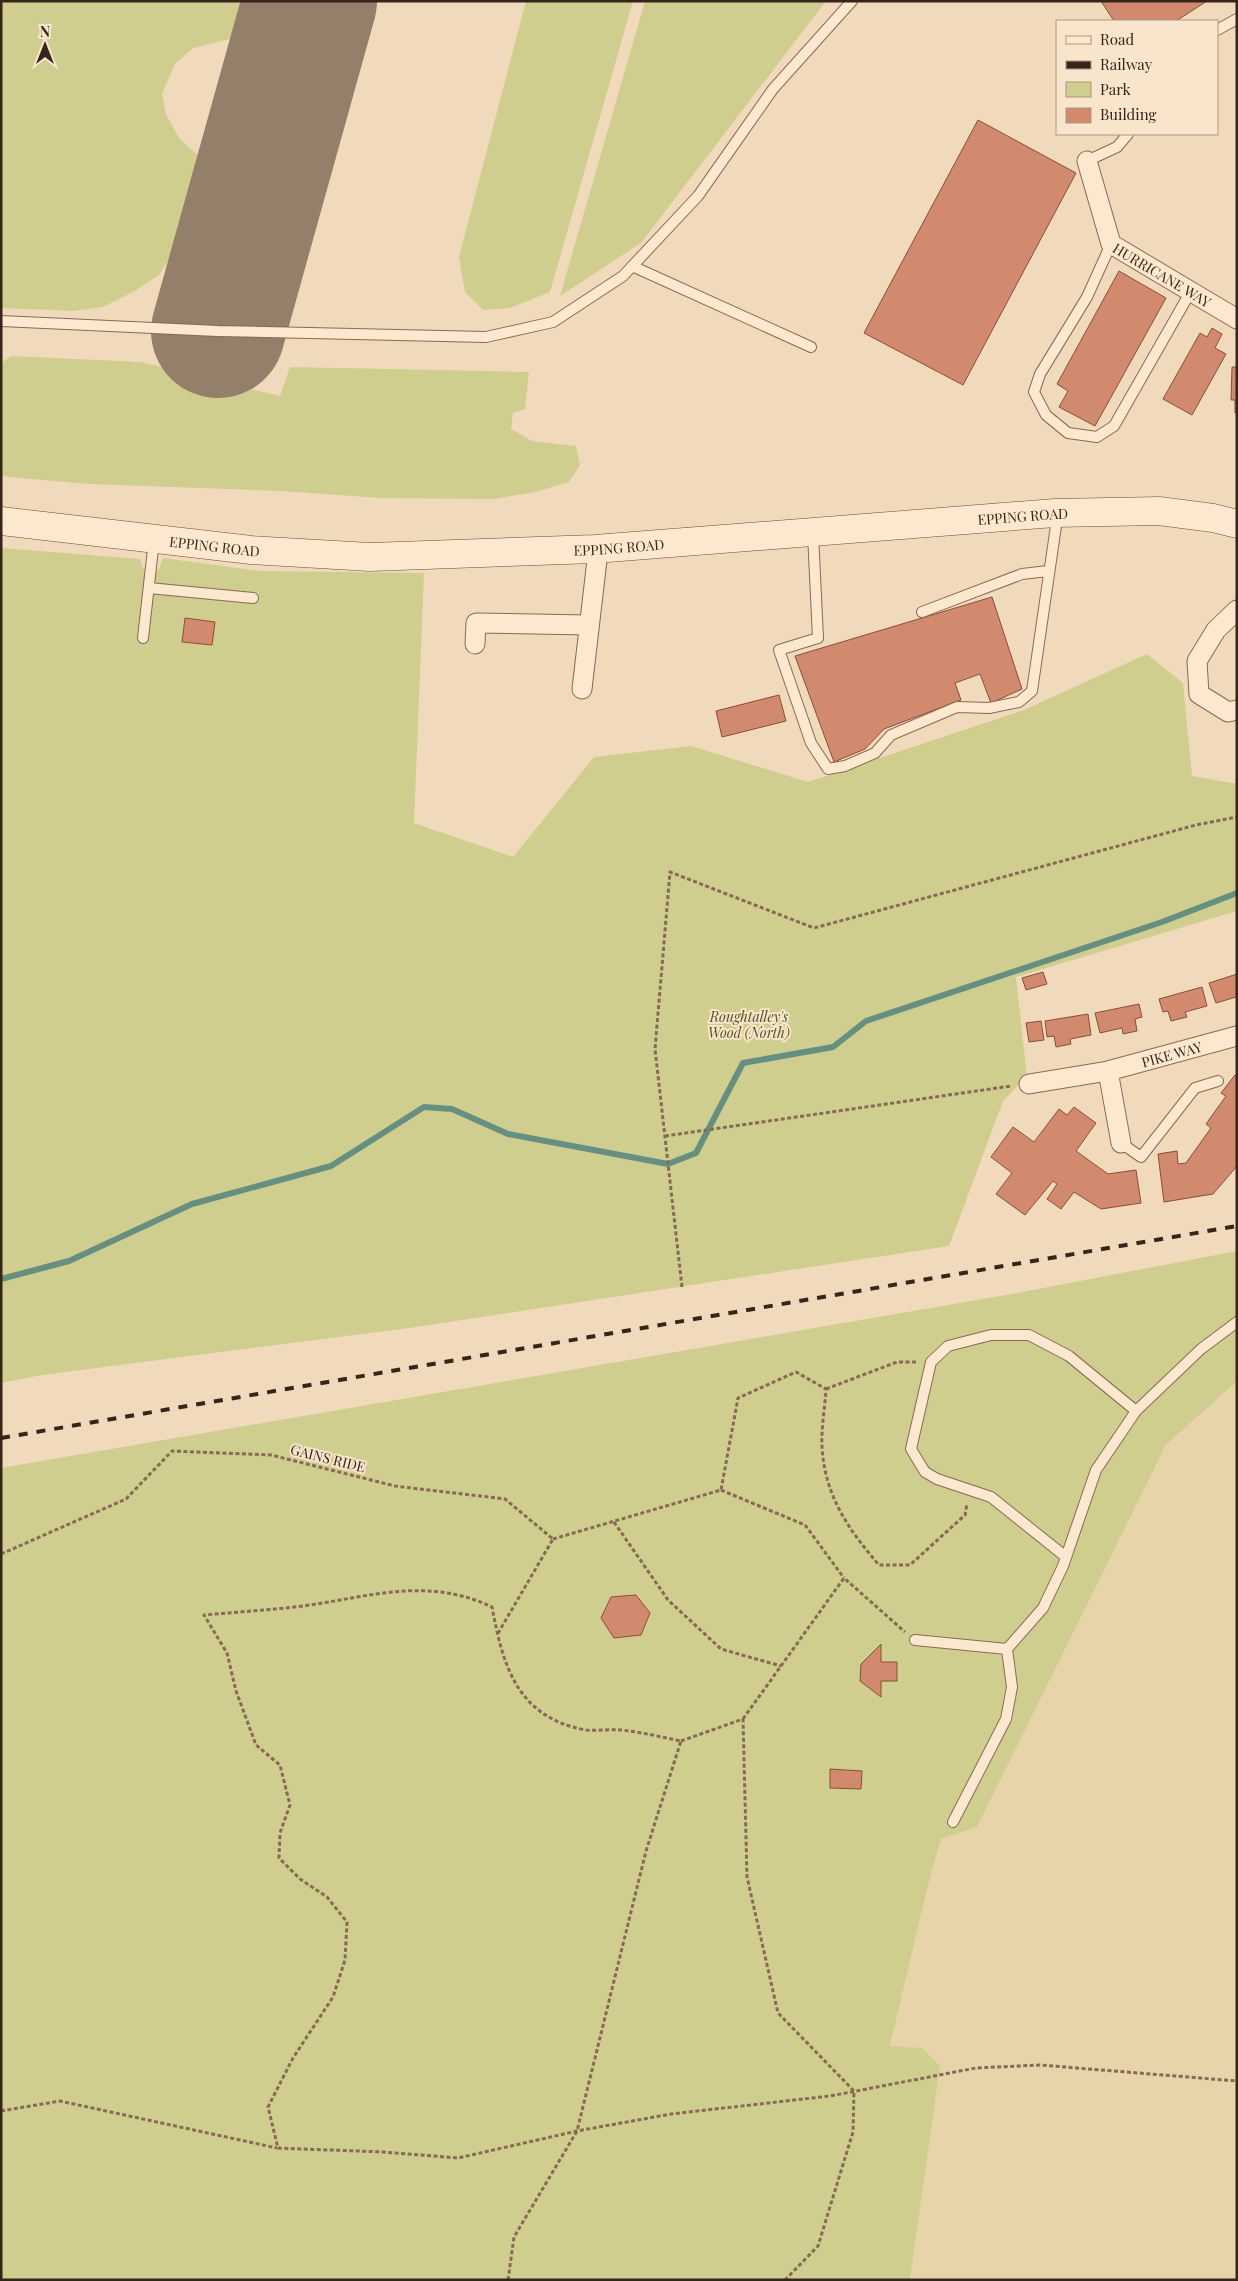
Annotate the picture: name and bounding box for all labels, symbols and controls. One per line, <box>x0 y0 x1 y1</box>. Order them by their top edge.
north arrow <box>20 20 70 70</box>
legend <box>1056 20 1218 135</box>
text: N <box>40 22 50 41</box>
text: Road <box>1100 29 1134 49</box>
text: Railway <box>1100 54 1153 74</box>
text: Park <box>1100 79 1132 99</box>
text: Building <box>1100 104 1157 124</box>
street label: HURRICANE WAY <box>1110 238 1215 311</box>
street label: EPPING ROAD <box>977 503 1068 529</box>
street label: EPPING ROAD <box>168 531 260 560</box>
street label: EPPING ROAD <box>573 534 665 559</box>
park label: Roughtalley's Wood (North) <box>708 1007 790 1042</box>
street label: PIKE WAY <box>1139 1036 1205 1071</box>
street label: GAINS RIDE <box>289 1440 367 1476</box>

